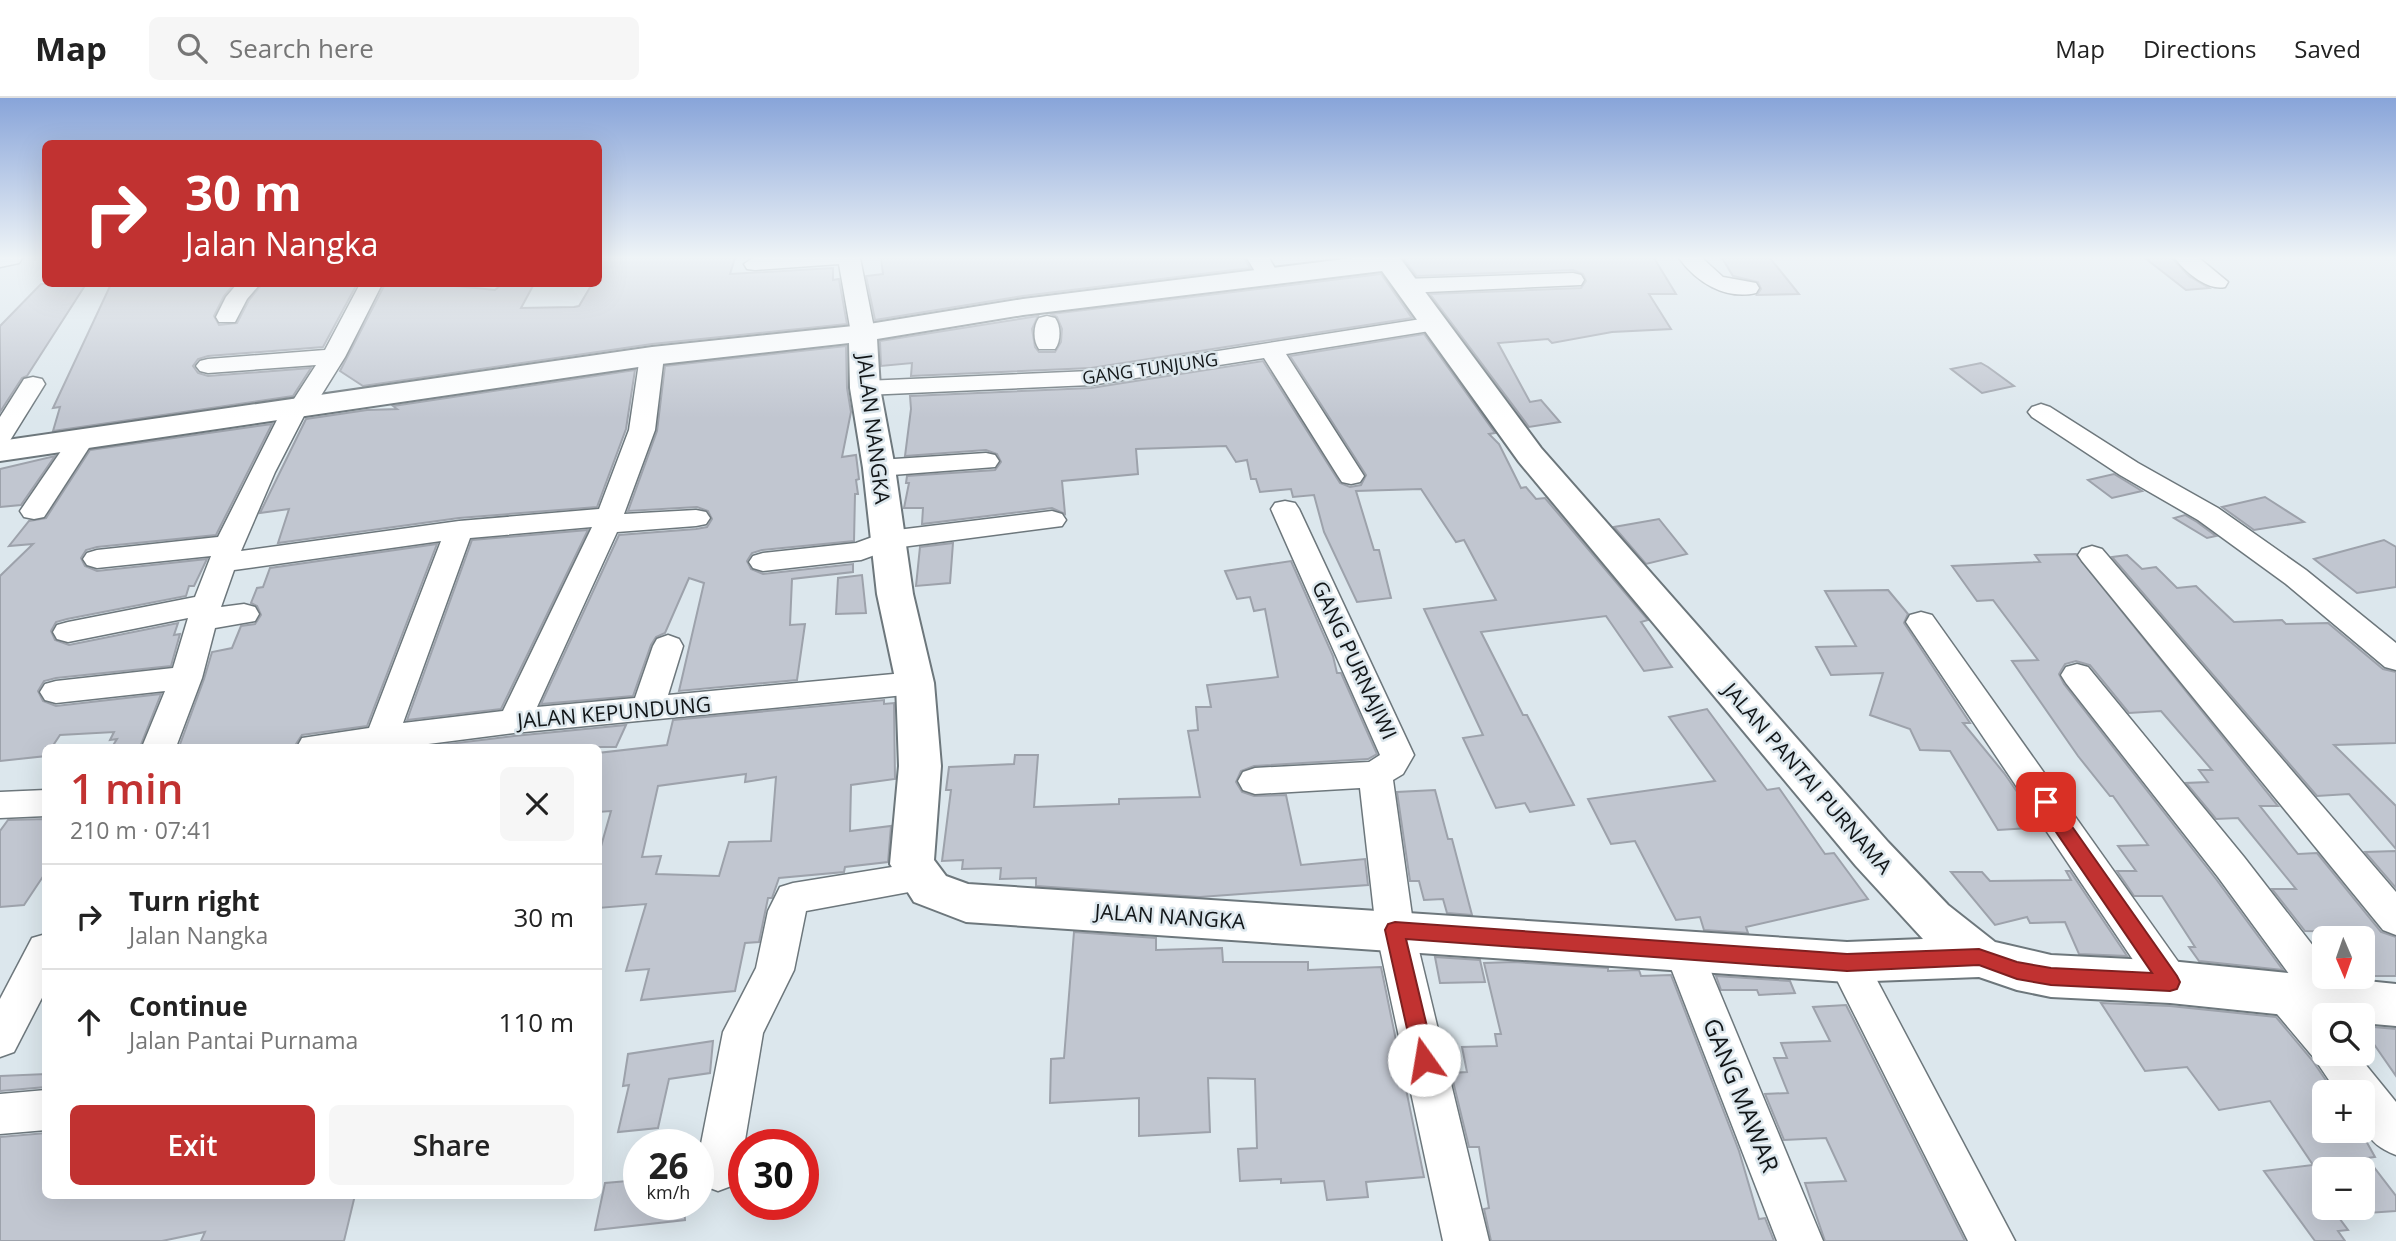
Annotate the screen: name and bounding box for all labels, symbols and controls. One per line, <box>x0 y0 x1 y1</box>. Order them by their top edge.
search box <box>149 17 639 80</box>
text: Map <box>35 26 107 71</box>
icon: search <box>173 29 211 67</box>
text: Search here <box>229 30 374 66</box>
text: Map <box>2055 32 2105 65</box>
text: Directions <box>2143 32 2256 65</box>
text: Saved <box>2294 32 2361 65</box>
text: 30 m <box>185 159 302 225</box>
icon: right <box>70 168 161 259</box>
text: Jalan Nangka <box>185 222 379 265</box>
street label: GANG TUNJUNG <box>1081 347 1219 389</box>
street label: JALAN NANGKA <box>851 351 897 506</box>
street label: GANG PURNAJIWI <box>1306 576 1404 744</box>
street label: JALAN PANTAI PURNAMA <box>1716 675 1899 880</box>
street label: JALAN KEPUNDUNG <box>514 690 712 735</box>
text: 1 min <box>70 759 183 816</box>
button: close <box>500 767 574 841</box>
pin <box>2016 772 2076 832</box>
icon: arrive <box>2027 783 2065 821</box>
text: 210 m · 07:41 <box>70 814 213 846</box>
text: Turn right <box>129 883 260 919</box>
street label: JALAN NANGKA <box>1092 897 1247 935</box>
icon: right <box>70 898 108 936</box>
text: 30 m <box>513 899 574 935</box>
text: Jalan Nangka <box>129 919 268 951</box>
north arrow <box>2312 926 2375 989</box>
map controls <box>2312 926 2375 1220</box>
text: Continue <box>129 988 248 1024</box>
icon: ahead <box>70 1003 108 1041</box>
button: search <box>2312 1003 2375 1066</box>
text: 110 m <box>499 1004 574 1040</box>
street label: GANG MAWAR <box>1696 1013 1788 1177</box>
position arrow <box>1387 1023 1461 1097</box>
text: Jalan Pantai Purnama <box>129 1024 358 1056</box>
button: + <box>2312 1080 2375 1143</box>
button: Exit <box>70 1105 315 1185</box>
button: Share <box>329 1105 574 1185</box>
speed limit sign: 30 <box>728 1129 819 1220</box>
text: 26 <box>648 1142 689 1189</box>
button: − <box>2312 1157 2375 1220</box>
text: km/h <box>647 1180 690 1204</box>

